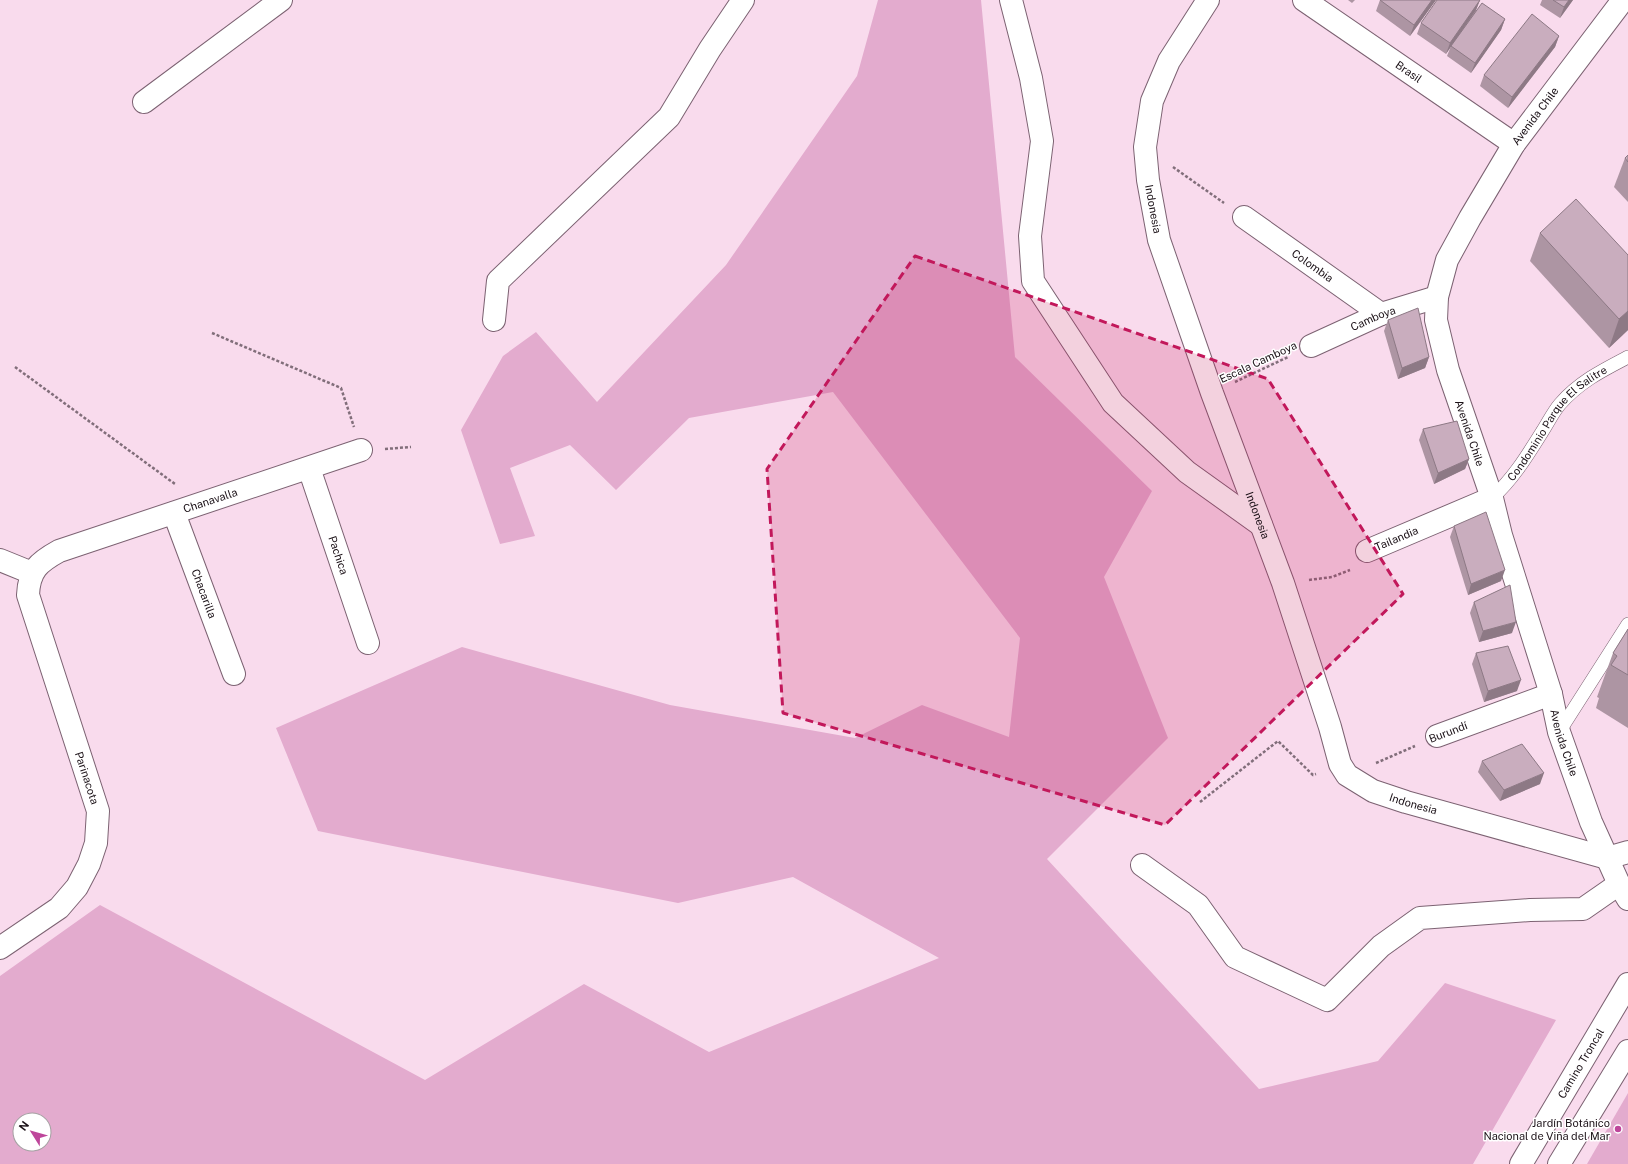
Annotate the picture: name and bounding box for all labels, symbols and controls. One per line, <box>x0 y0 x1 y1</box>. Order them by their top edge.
street label: Brasil <box>1393 59 1424 85</box>
street label: Avenida Chile <box>1509 85 1561 147</box>
street label: Indonesia <box>1143 184 1164 234</box>
street label: Colombia <box>1290 247 1336 284</box>
street label: Camboya <box>1349 304 1397 333</box>
street label: Escala Camboya <box>1217 339 1299 385</box>
street label: Condominio Parque El Salitre <box>1505 364 1609 483</box>
street label: Avenida Chile <box>1453 398 1487 468</box>
street label: Chanavalla <box>182 486 239 515</box>
street label: Indonesia <box>1243 490 1272 540</box>
street label: Tailandia <box>1373 524 1420 553</box>
street label: Pachica <box>326 534 350 576</box>
street label: Chacarilla <box>189 567 219 620</box>
street label: Avenida Chile <box>1548 708 1580 778</box>
street label: Burundí <box>1427 719 1469 745</box>
street label: Parinacota <box>73 750 101 806</box>
street label: Indonesia <box>1388 791 1439 816</box>
street label: Camino Troncal <box>1555 1026 1606 1101</box>
north arrow <box>12 1112 52 1152</box>
place label: Jardín Botánico Nacional de Viña del Mar <box>1483 1117 1610 1142</box>
text: N <box>17 1119 31 1133</box>
marker: Jardín Botánico Nacional de Viña del Mar <box>1613 1124 1623 1134</box>

